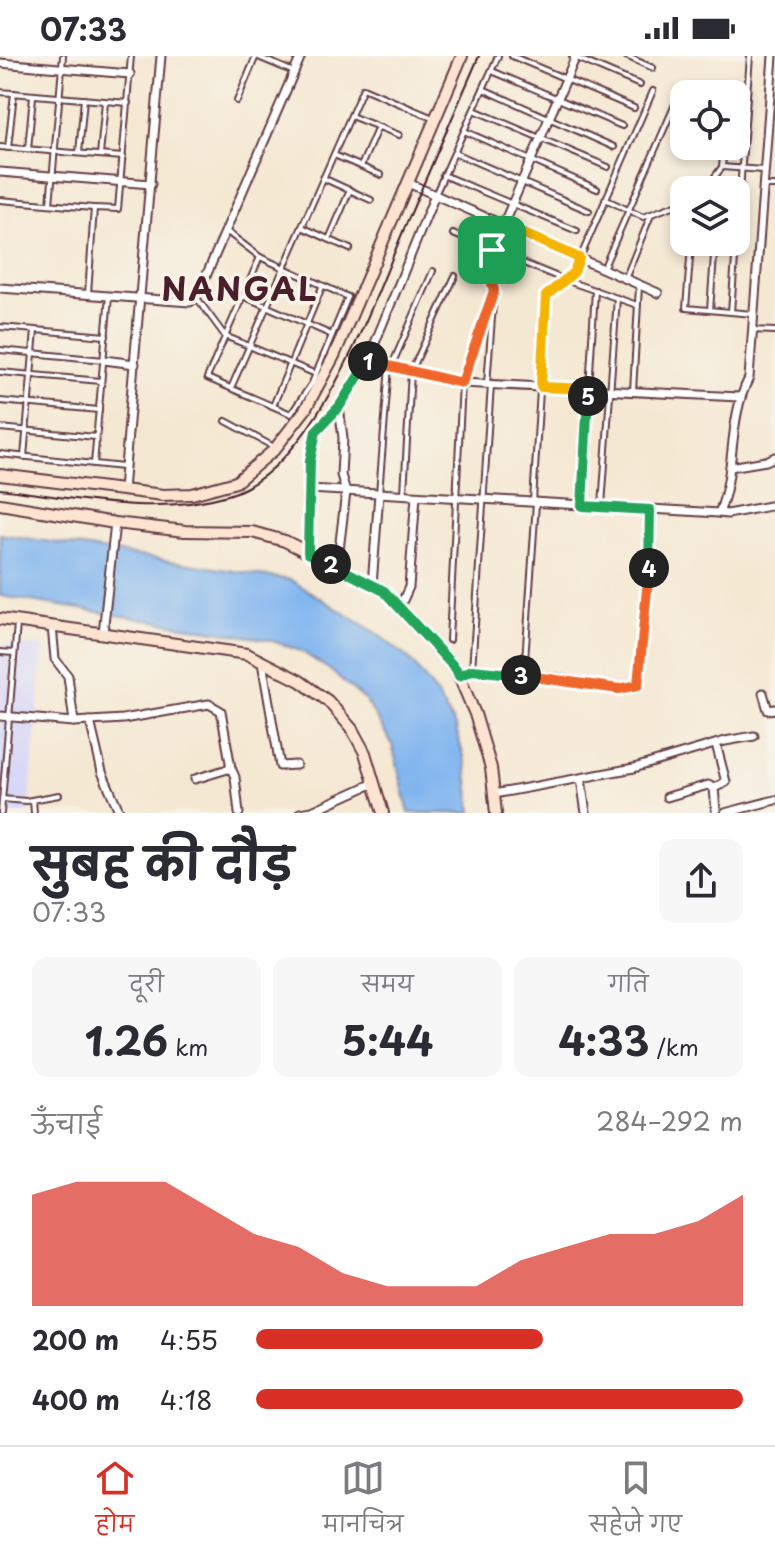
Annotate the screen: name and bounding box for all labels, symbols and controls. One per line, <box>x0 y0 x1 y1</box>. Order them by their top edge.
text: 07:33 <box>40 6 127 51</box>
map controls <box>670 80 750 256</box>
button: locate <box>670 80 750 160</box>
button: layers <box>670 176 750 256</box>
pin <box>458 216 526 284</box>
icon: arrive <box>470 228 514 272</box>
district label: NANGAL <box>161 264 319 312</box>
pin: 1 <box>348 341 388 381</box>
text: 1 <box>363 344 373 377</box>
pin: 5 <box>568 376 608 416</box>
text: 5 <box>581 379 595 412</box>
pin: 2 <box>311 544 351 584</box>
text: 2 <box>323 547 339 580</box>
pin: 4 <box>629 548 669 588</box>
text: 4 <box>642 551 656 584</box>
pin: 3 <box>501 655 541 695</box>
text: 3 <box>514 658 528 691</box>
text: सुबह की दौड़ <box>32 829 293 895</box>
button: share <box>659 839 743 923</box>
text: 07:33 <box>32 892 106 931</box>
text: दूरी <box>129 966 164 999</box>
text: समय <box>361 966 414 999</box>
text: गति <box>608 966 649 999</box>
text: 1.26 <box>85 1009 168 1070</box>
text: 5:44 <box>341 1009 434 1070</box>
text: 4:33 <box>558 1009 650 1070</box>
text: km <box>168 1030 208 1063</box>
text: /km <box>650 1030 699 1063</box>
text: 284–292 m <box>596 1101 743 1140</box>
text: ऊँचाई <box>32 1104 102 1143</box>
text: 200 m <box>32 1320 119 1359</box>
text: 4:55 <box>160 1320 218 1359</box>
text: 400 m <box>32 1380 120 1419</box>
text: 4:18 <box>160 1380 213 1419</box>
tab: होम <box>93 1456 137 1549</box>
tab: मानचित्र <box>323 1456 403 1549</box>
tab: सहेजे गए <box>589 1456 682 1549</box>

